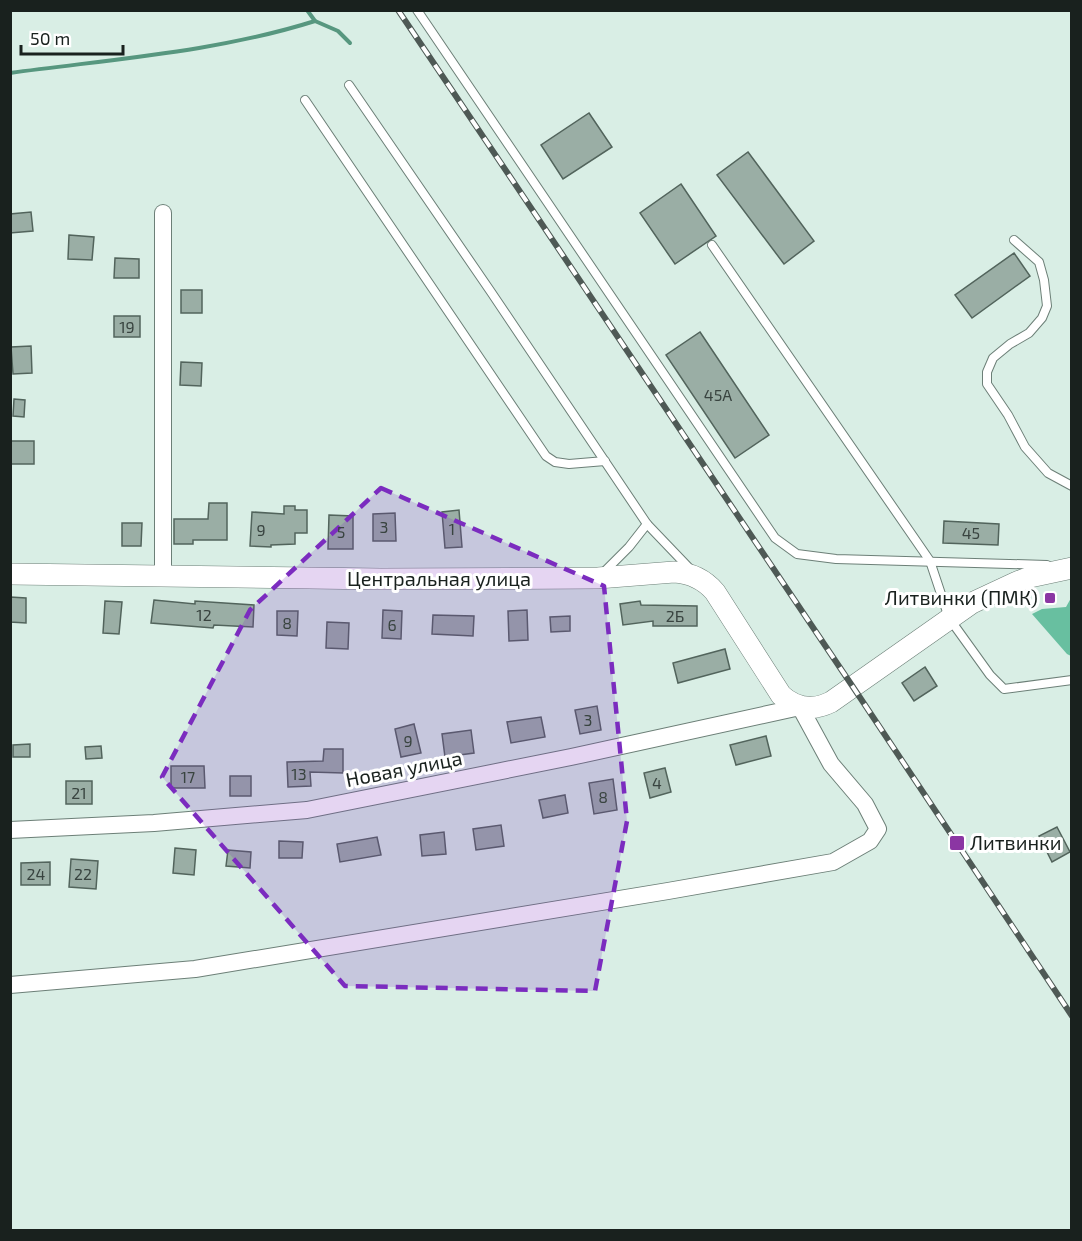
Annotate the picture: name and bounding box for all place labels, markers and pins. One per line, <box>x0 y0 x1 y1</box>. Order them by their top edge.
place label: Литвинки (ПМК) <box>885 585 1038 609</box>
marker: Литвинки (ПМК) <box>1043 591 1057 605</box>
place label: Литвинки <box>970 830 1061 854</box>
marker: Литвинки <box>948 834 966 852</box>

